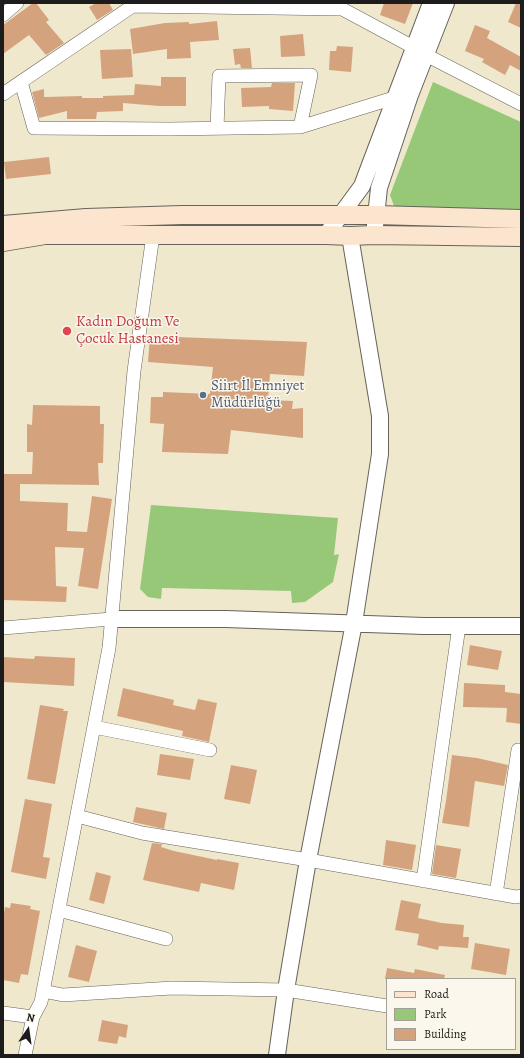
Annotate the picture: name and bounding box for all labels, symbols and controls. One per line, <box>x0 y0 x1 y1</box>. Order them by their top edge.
place label: Kadın Doğum Ve Çocuk Hastanesi <box>76 313 180 348</box>
marker: Kadın Doğum Ve Çocuk Hastanesi <box>61 325 73 337</box>
place label: Siirt İl Emniyet Müdürlüğü <box>211 377 304 412</box>
marker: Siirt İl Emniyet Müdürlüğü <box>198 390 208 400</box>
legend <box>386 978 516 1050</box>
text: Road <box>424 986 449 1002</box>
text: Park <box>424 1006 447 1022</box>
north arrow <box>8 1010 48 1050</box>
text: N <box>25 1010 36 1026</box>
text: Building <box>424 1026 466 1042</box>

